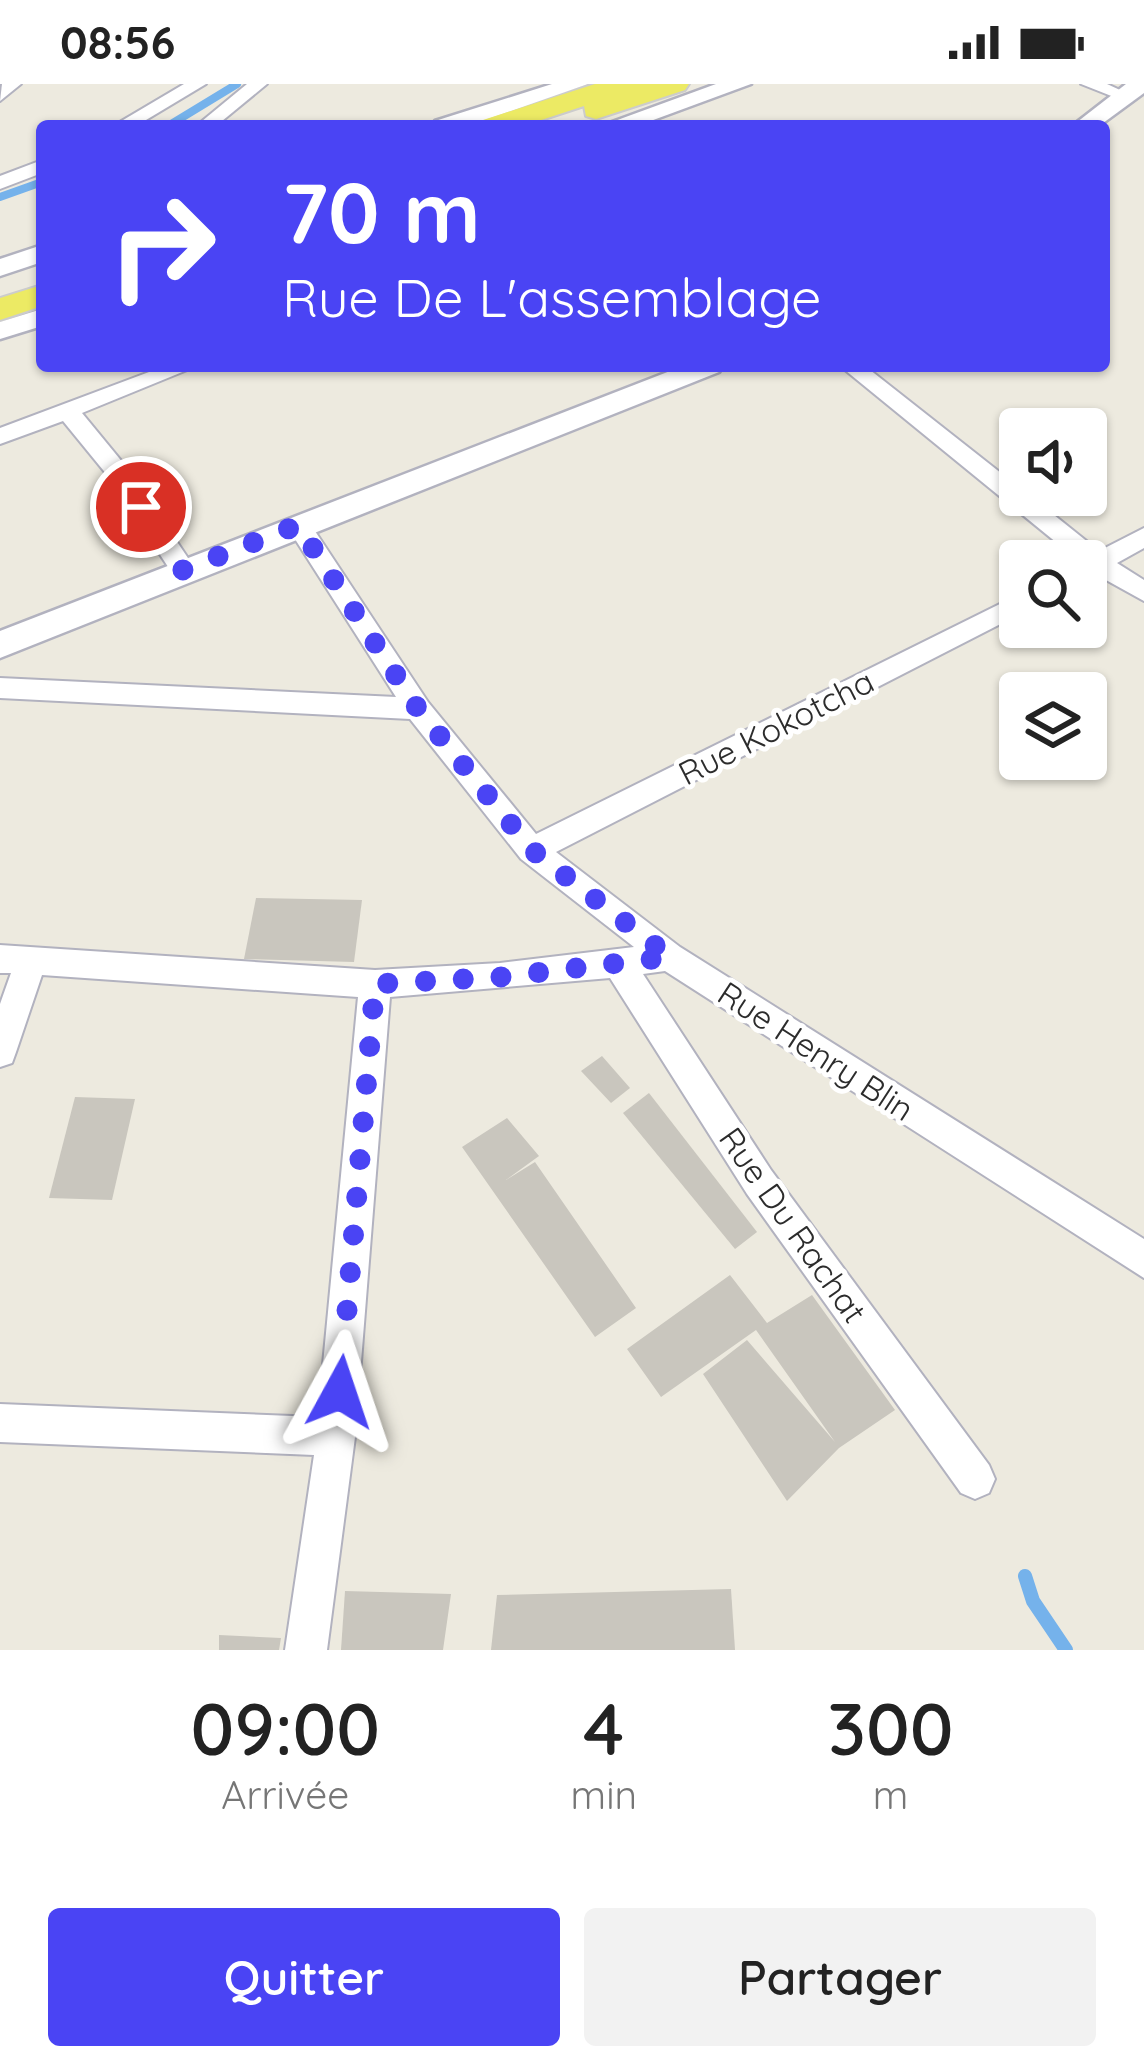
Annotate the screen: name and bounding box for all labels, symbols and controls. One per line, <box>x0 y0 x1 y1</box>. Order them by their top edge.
text: 08:56 <box>60 14 175 70</box>
text: 70 m <box>282 159 481 264</box>
icon: right <box>84 168 240 324</box>
text: Rue De L'assemblage <box>282 263 821 331</box>
map controls <box>999 408 1107 780</box>
button: sound <box>999 408 1107 516</box>
pin <box>90 456 192 558</box>
icon: arrive <box>108 474 174 540</box>
button: search <box>999 540 1107 648</box>
street label: Rue Kokotcha <box>671 660 880 793</box>
button: layers <box>999 672 1107 780</box>
street label: Rue Henry Blin <box>711 972 922 1129</box>
street label: Rue Du Rachat <box>711 1119 876 1330</box>
position arrow <box>277 1329 403 1455</box>
text: 09:00 <box>191 1683 380 1773</box>
text: 4 <box>583 1683 624 1773</box>
text: 300 <box>828 1683 953 1773</box>
text: Arrivée <box>221 1770 349 1819</box>
text: min <box>571 1770 637 1819</box>
text: m <box>873 1770 908 1819</box>
button: Quitter <box>48 1908 560 2046</box>
button: Partager <box>584 1908 1096 2046</box>

